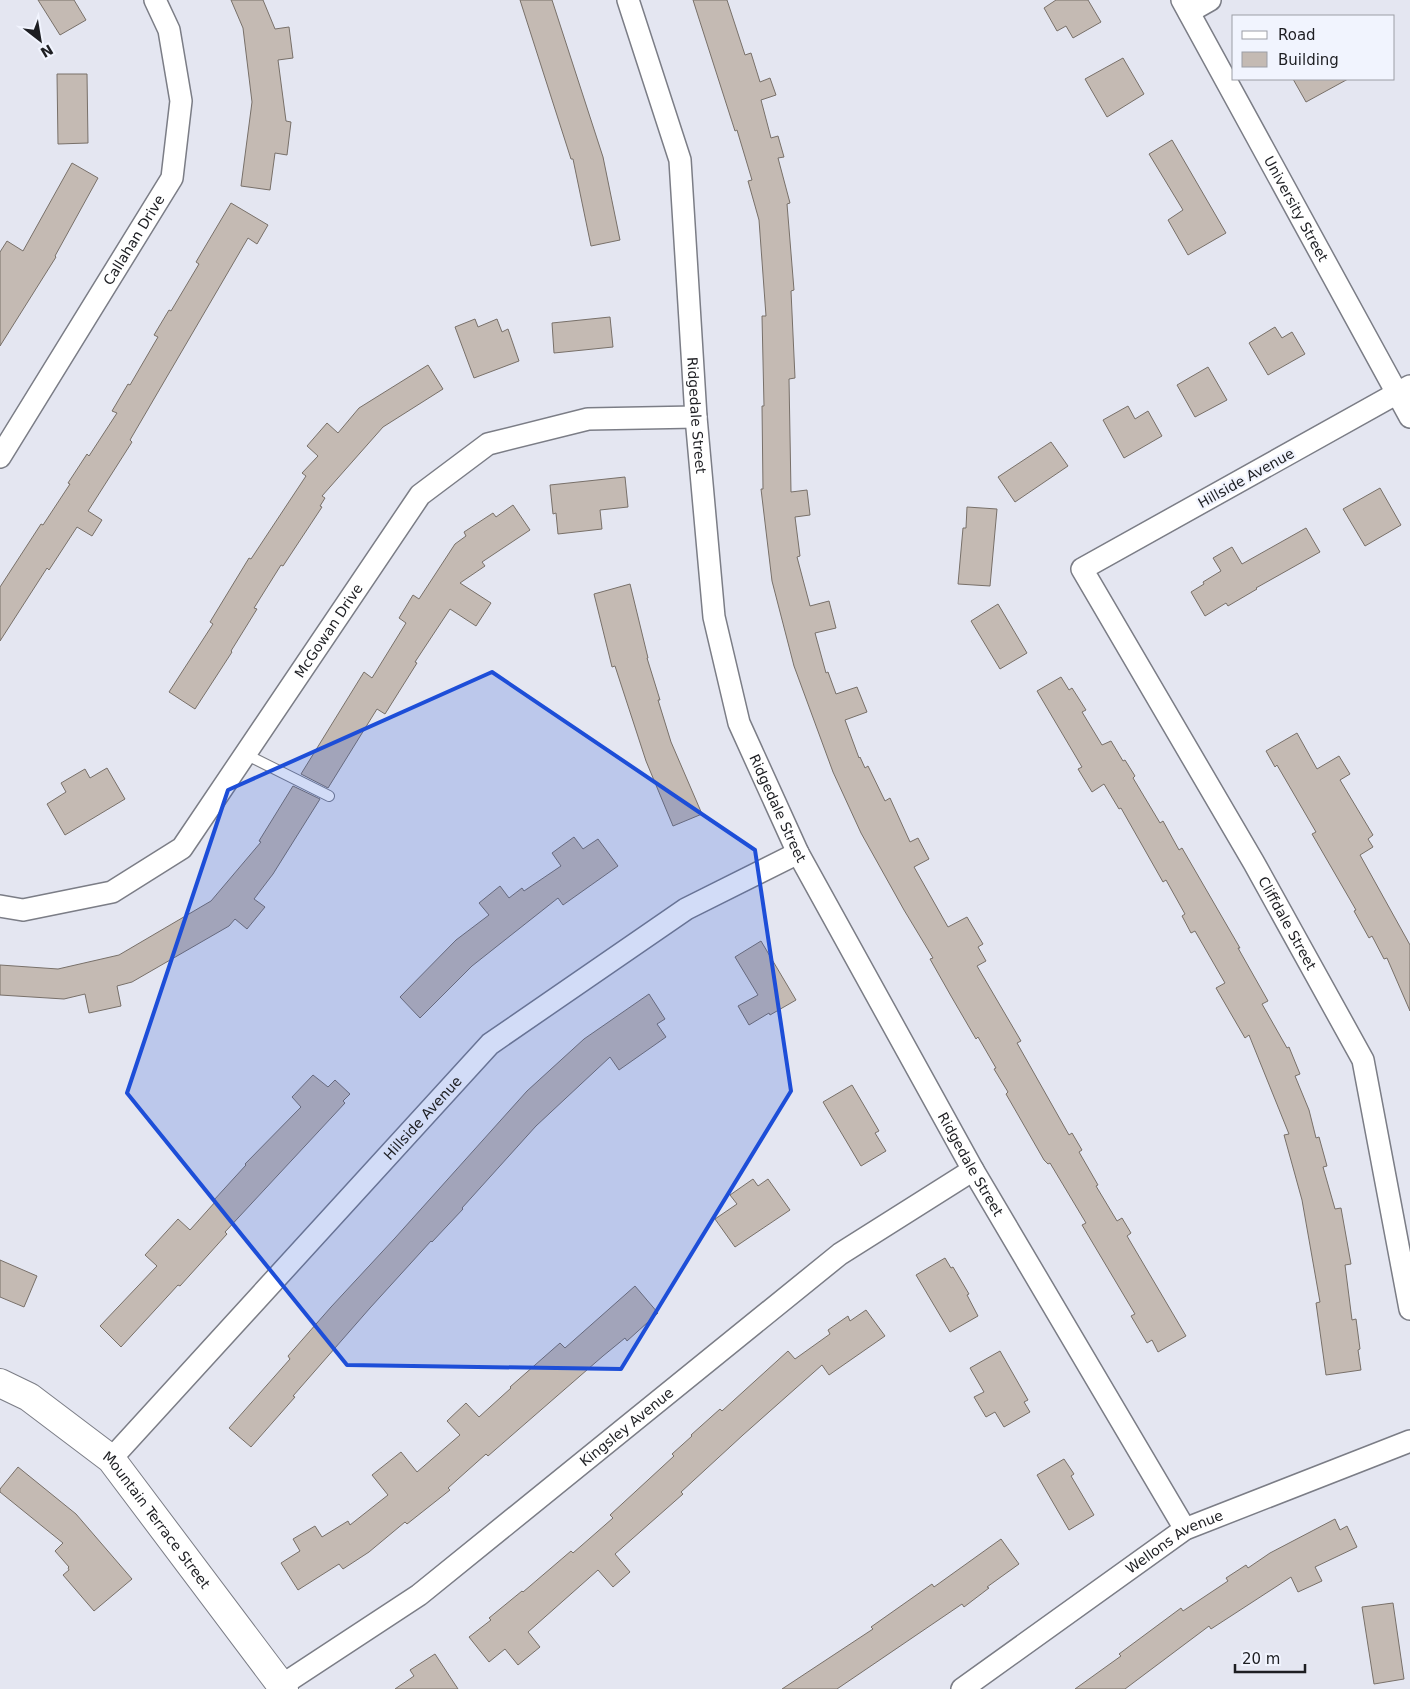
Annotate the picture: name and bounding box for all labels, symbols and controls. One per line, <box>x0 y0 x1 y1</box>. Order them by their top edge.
north arrow <box>15 15 65 65</box>
legend <box>1232 15 1395 80</box>
text: Road <box>1278 26 1316 44</box>
text: N <box>38 41 56 61</box>
text: Building <box>1278 51 1339 69</box>
street label: University Street <box>1261 153 1332 265</box>
street label: Callahan Drive <box>100 192 168 288</box>
street label: Ridgedale Street <box>684 356 709 475</box>
street label: Hillside Avenue <box>1195 445 1297 511</box>
street label: McGowan Drive <box>291 581 366 681</box>
street label: Ridgedale Street <box>746 752 810 865</box>
street label: Cliffdale Street <box>1255 874 1320 973</box>
street label: Hillside Avenue <box>380 1073 465 1163</box>
street label: Ridgedale Street <box>935 1109 1007 1219</box>
street label: Kingsley Avenue <box>577 1384 676 1469</box>
street label: Mountain Terrace Street <box>100 1448 214 1592</box>
street label: Wellons Avenue <box>1123 1507 1225 1577</box>
scale bar <box>1235 1642 1305 1674</box>
text: 20 m <box>1242 1650 1280 1668</box>

